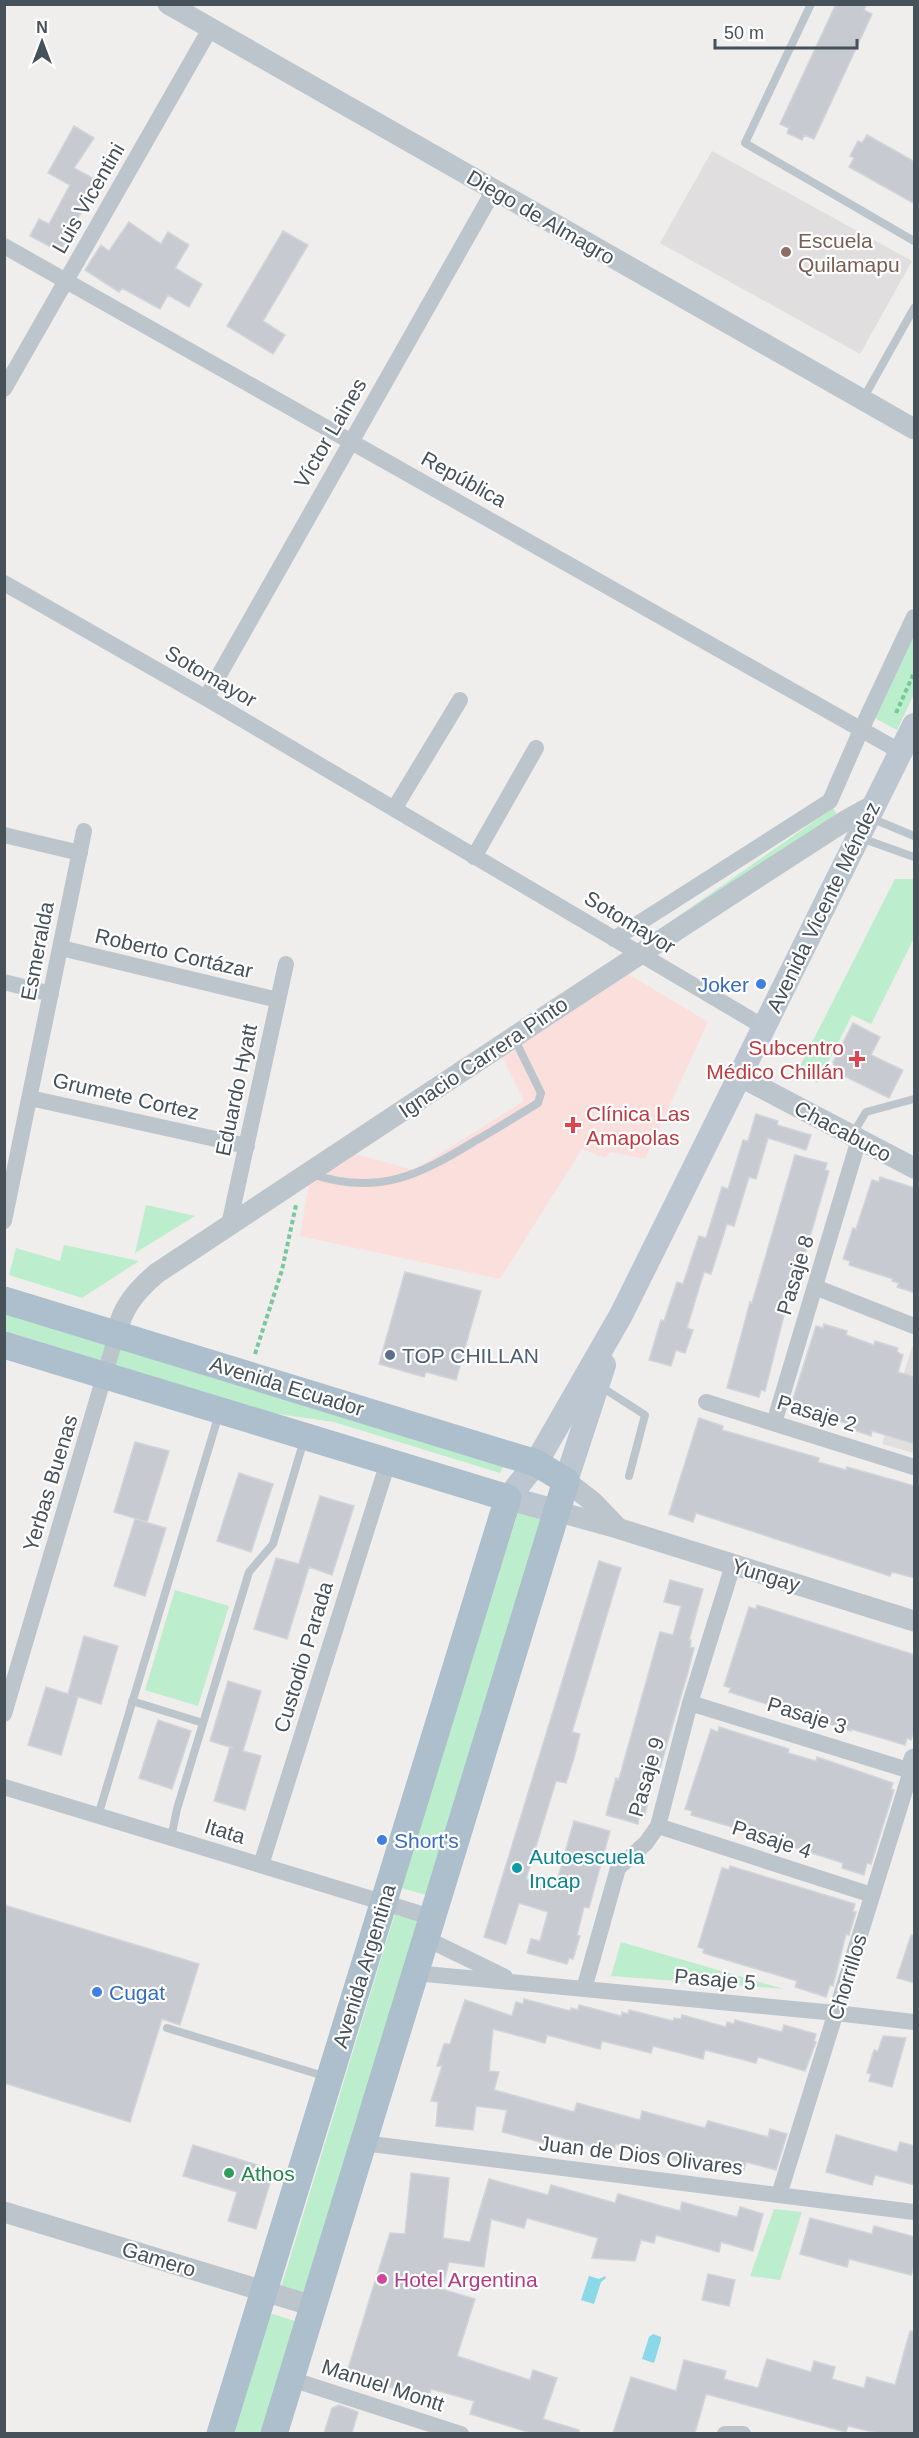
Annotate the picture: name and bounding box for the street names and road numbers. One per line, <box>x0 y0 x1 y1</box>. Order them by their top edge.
street label: Luis Vicentini <box>47 139 129 257</box>
street label: Diego de Almagro <box>463 165 619 269</box>
street label: Víctor Laines <box>289 374 371 492</box>
street label: República <box>418 446 511 512</box>
street label: Sotomayor <box>161 641 261 711</box>
street label: Avenida Vicente Méndez <box>762 798 884 1016</box>
street label: Sotomayor <box>581 886 679 958</box>
street label: Esmeralda <box>16 899 58 1002</box>
street label: Roberto Cortázar <box>93 924 255 982</box>
street label: Ignacio Carrera Pinto <box>394 992 572 1122</box>
street label: Eduardo Hyatt <box>211 1022 261 1158</box>
street label: Grumete Cortez <box>51 1068 201 1124</box>
street label: Chacabuco <box>791 1096 895 1166</box>
street label: Pasaje 8 <box>772 1233 818 1317</box>
street label: Avenida Ecuador <box>207 1352 367 1420</box>
street label: Pasaje 2 <box>775 1390 859 1436</box>
street label: Yerbas Buenas <box>18 1412 82 1554</box>
street label: Yungay <box>729 1554 803 1596</box>
street label: Custodio Parada <box>269 1579 337 1735</box>
street label: Pasaje 3 <box>765 1692 849 1738</box>
street label: Pasaje 9 <box>624 1735 668 1819</box>
street label: Itata <box>202 1814 248 1848</box>
street label: Pasaje 4 <box>730 1815 815 1863</box>
street label: Avenida Argentina <box>328 1881 400 2051</box>
street label: Chorrillos <box>823 1931 871 2023</box>
street label: Pasaje 5 <box>673 1964 757 1994</box>
street label: Juan de Dios Olivares <box>538 2131 744 2179</box>
street label: Gamero <box>119 2237 199 2281</box>
street label: Manuel Montt <box>319 2354 447 2416</box>

